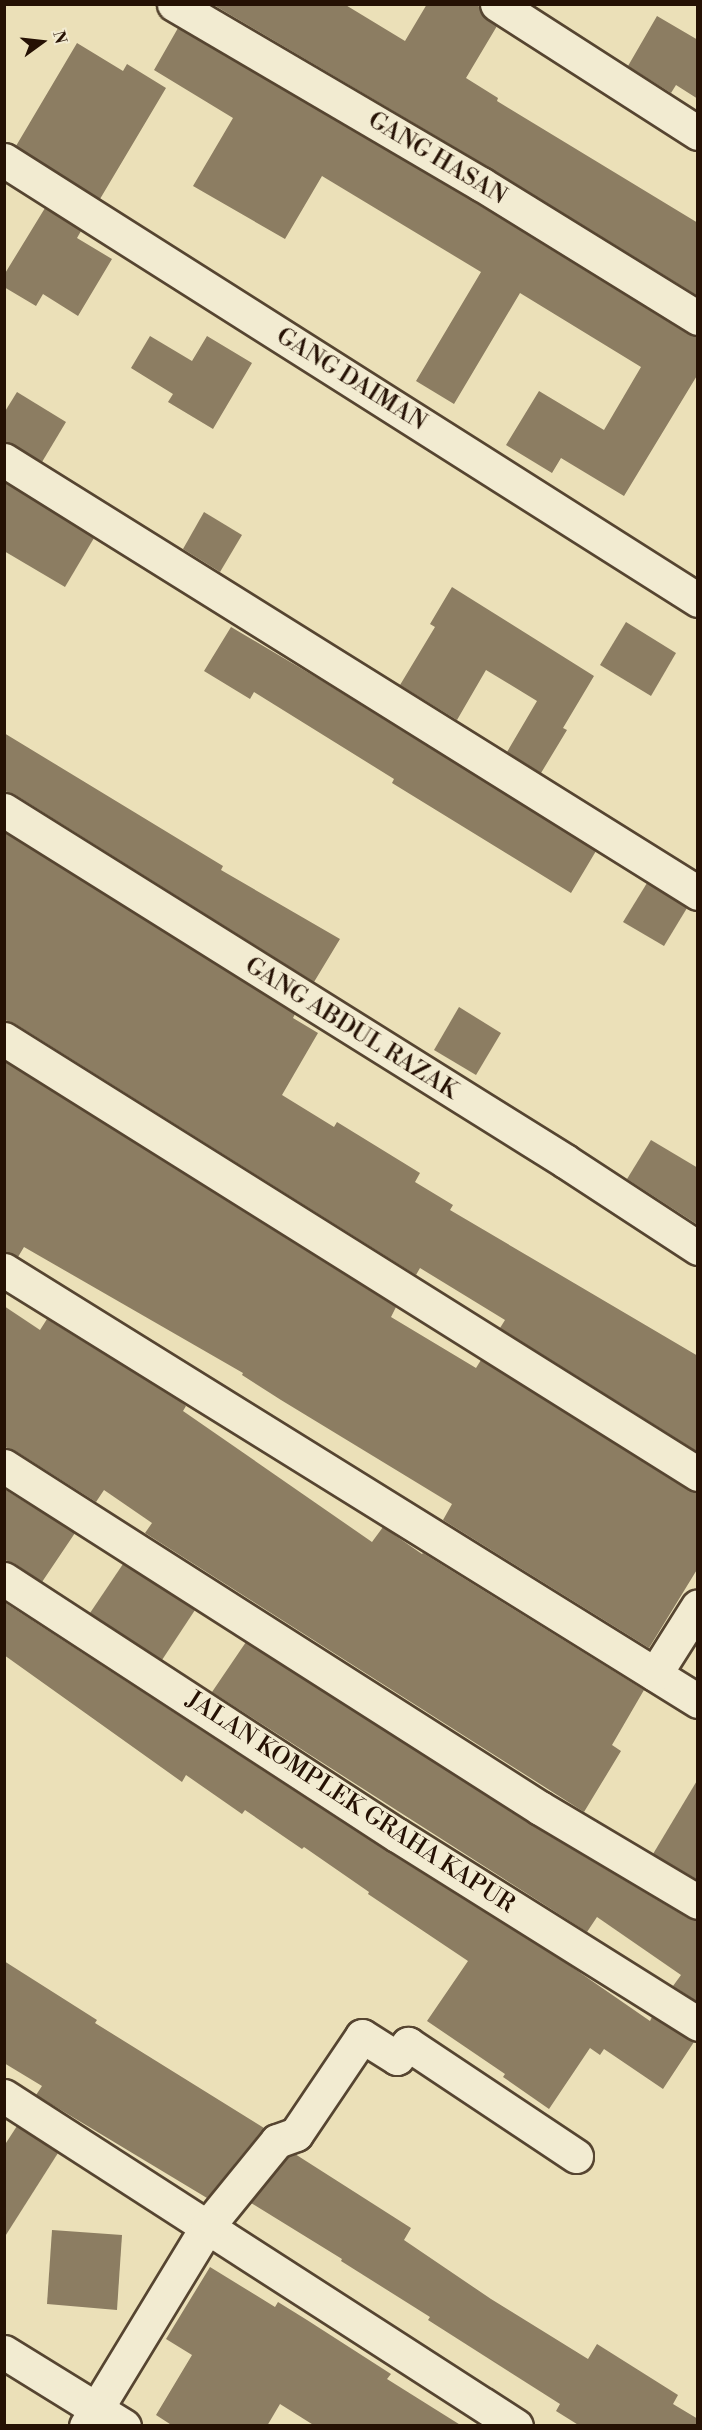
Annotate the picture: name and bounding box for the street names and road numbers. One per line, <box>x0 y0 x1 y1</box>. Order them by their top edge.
street label: GANG HASAN <box>362 106 512 212</box>
street label: GANG DAIMAN <box>271 322 431 438</box>
street label: GANG ABDUL RAZAK <box>239 952 463 1106</box>
street label: JALAN KOMPLEK GRAHA KAPUR <box>181 1686 519 1920</box>

